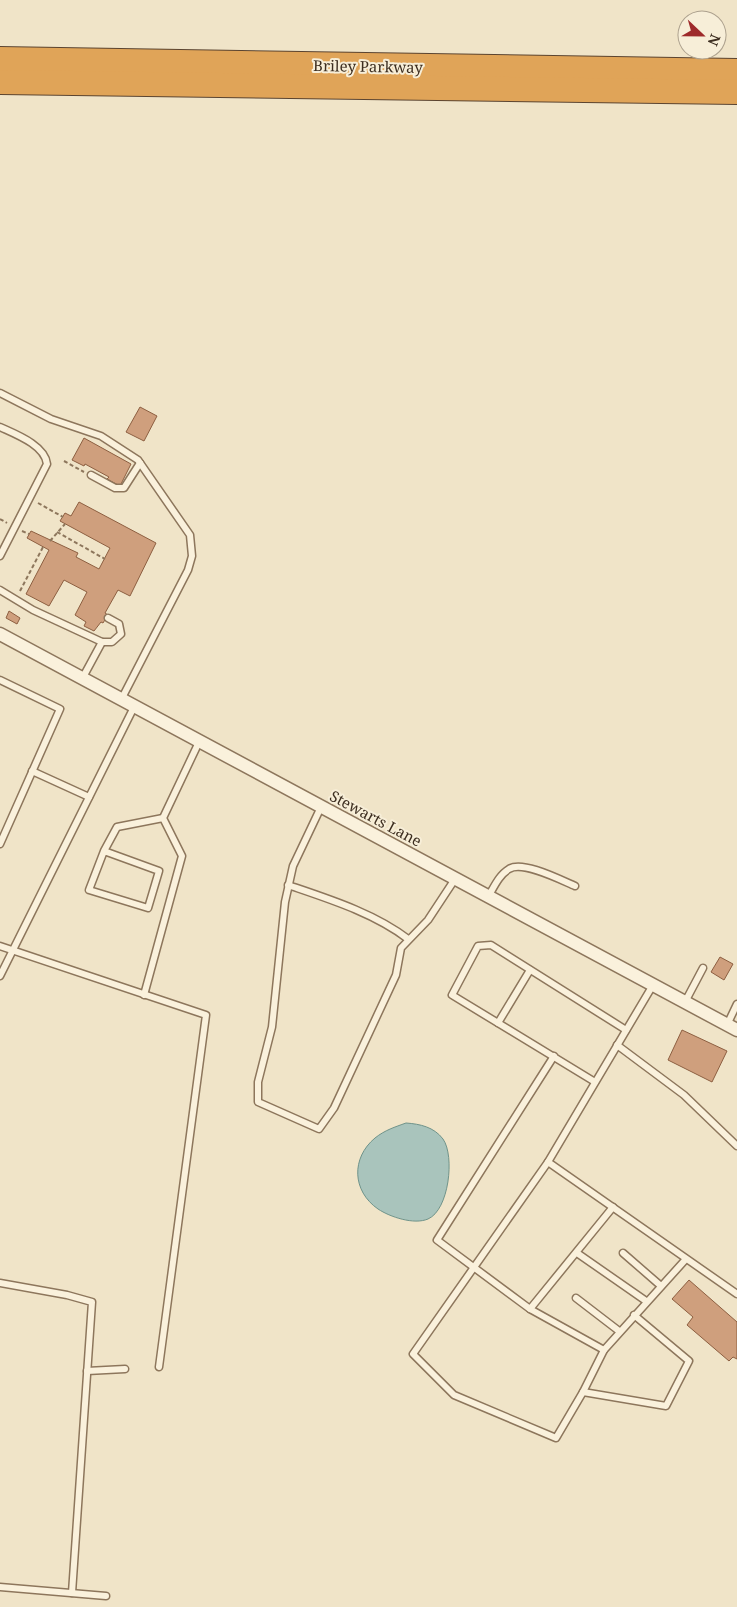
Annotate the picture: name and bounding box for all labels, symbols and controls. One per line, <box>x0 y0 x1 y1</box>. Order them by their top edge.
north arrow <box>677 10 727 60</box>
text: N <box>704 31 725 49</box>
street label: Briley Parkway <box>313 55 423 77</box>
street label: Stewarts Lane <box>327 785 425 851</box>

